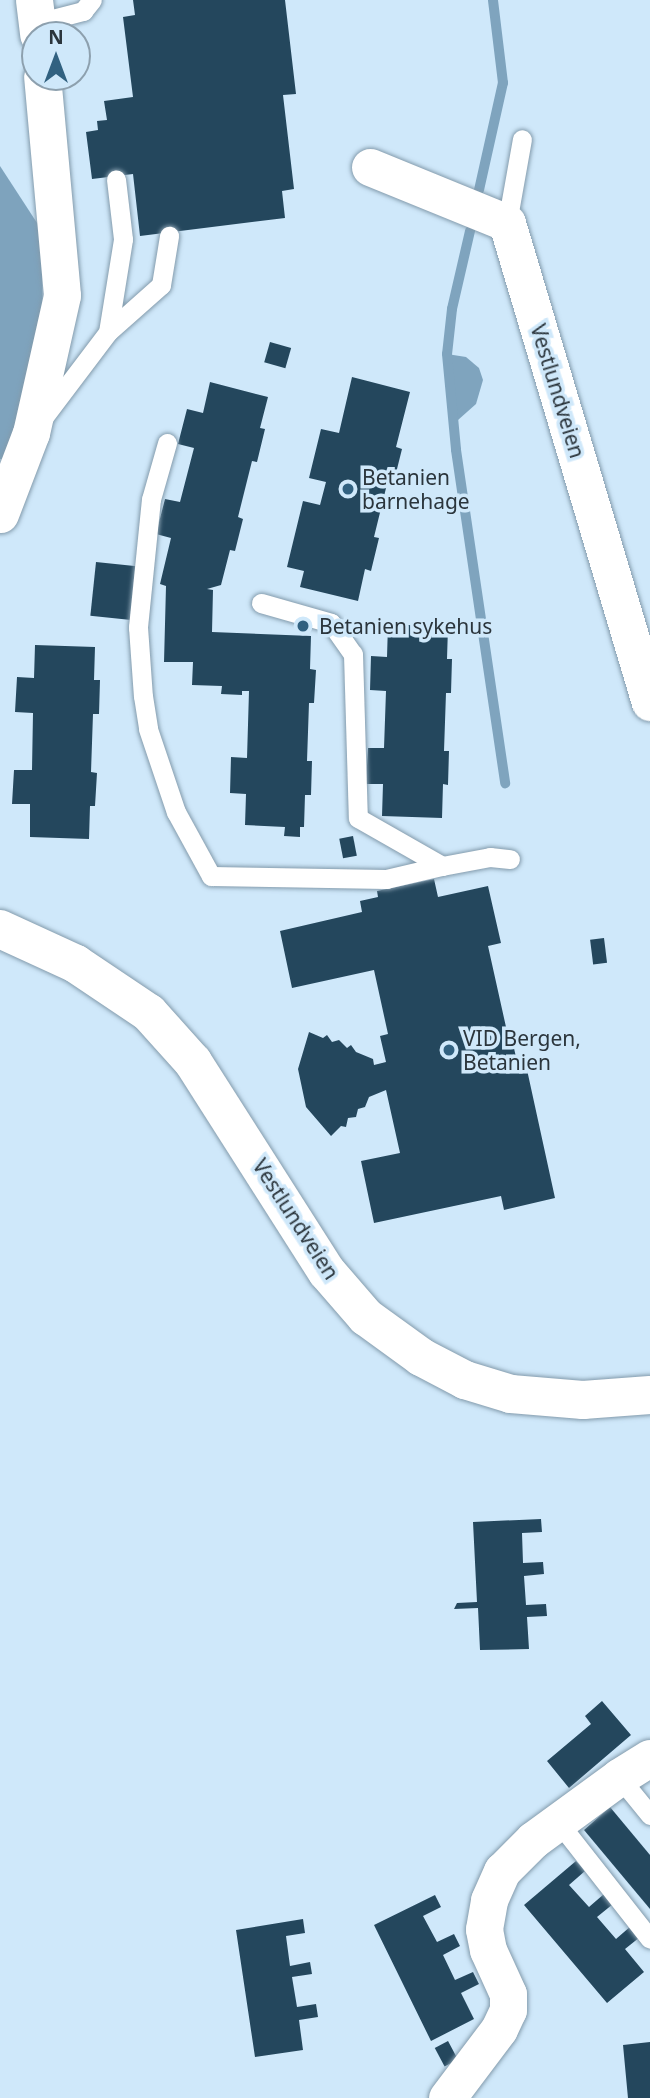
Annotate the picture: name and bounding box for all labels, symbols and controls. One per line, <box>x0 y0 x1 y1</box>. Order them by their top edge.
north arrow <box>21 21 91 91</box>
text: N <box>48 24 64 50</box>
street label: Vestlundveien <box>526 321 590 461</box>
place label: Betanien barnehage <box>362 464 470 514</box>
marker: Betanien barnehage <box>340 481 356 497</box>
place label: Betanien sykehus <box>319 613 492 639</box>
marker: Betanien sykehus <box>293 616 313 636</box>
place label: VID Bergen, Betanien <box>463 1025 581 1075</box>
marker: VID Bergen, Betanien <box>441 1042 457 1058</box>
street label: Vestlundveien <box>248 1154 344 1284</box>

